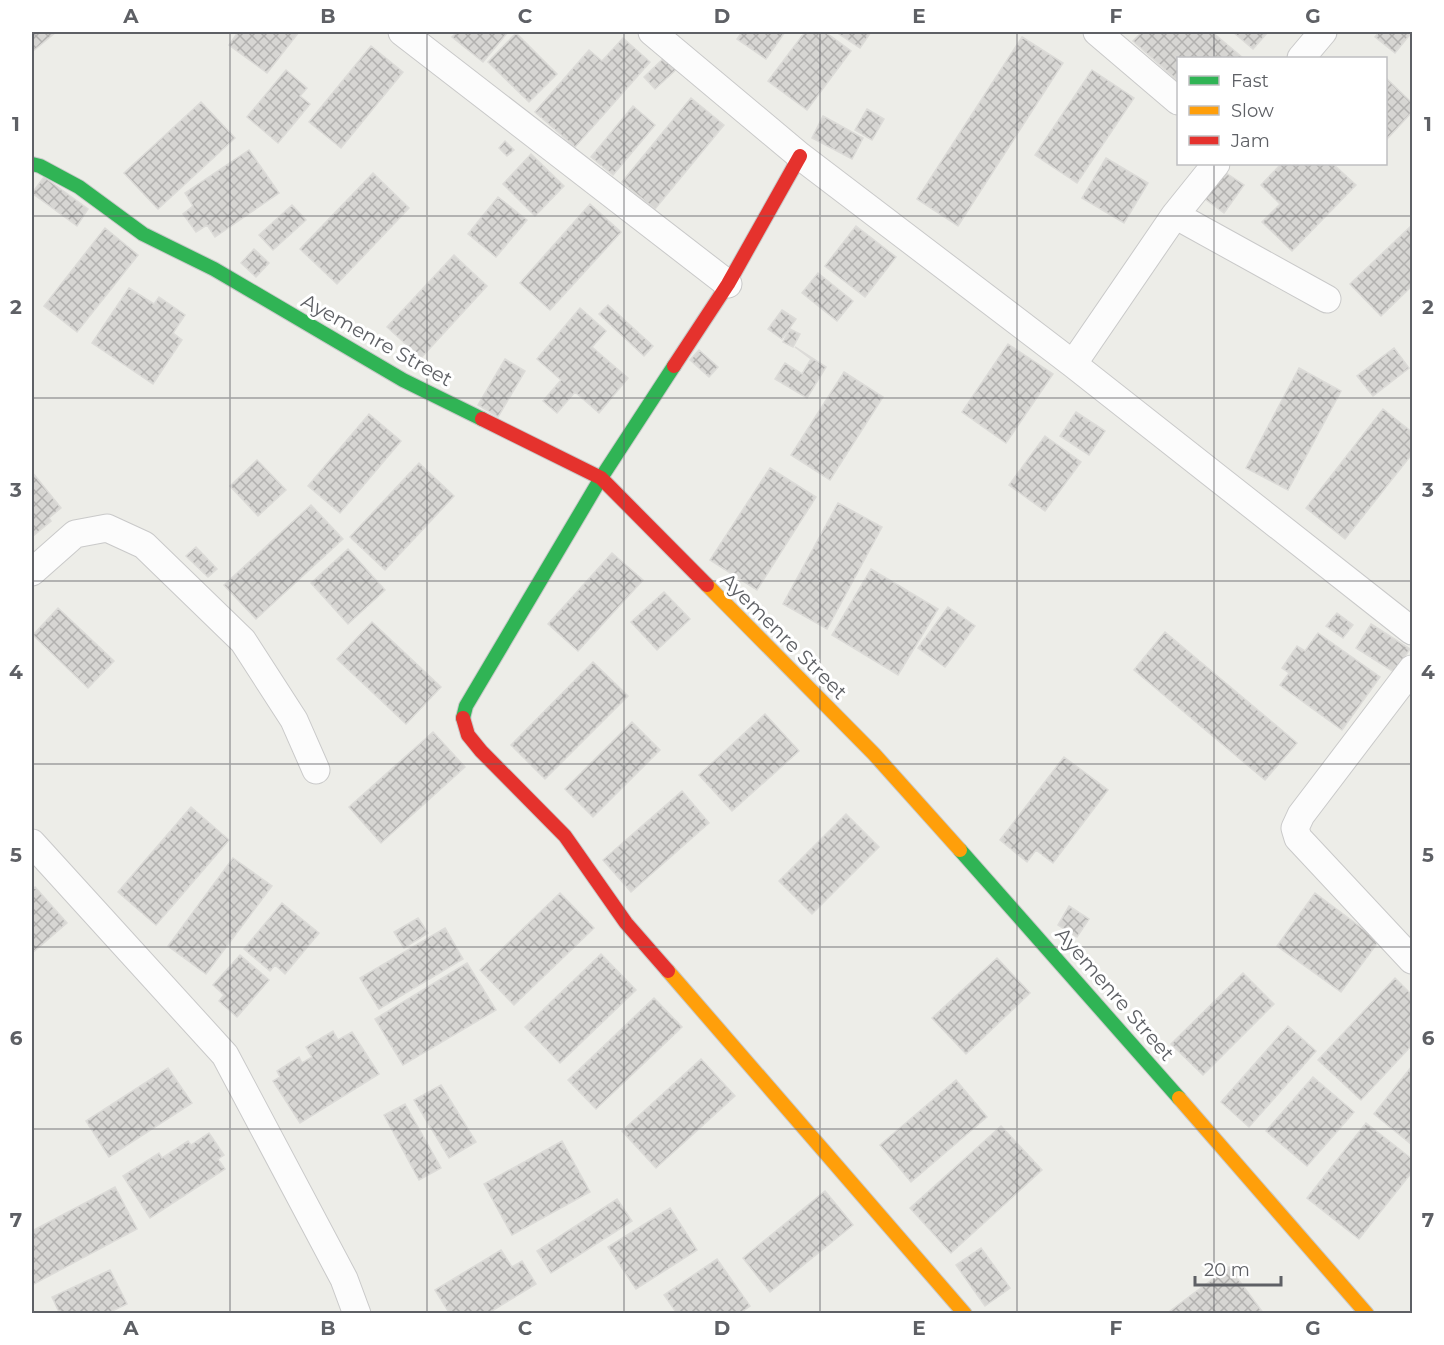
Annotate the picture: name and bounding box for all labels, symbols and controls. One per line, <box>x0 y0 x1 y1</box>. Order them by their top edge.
text: A <box>122 4 139 28</box>
text: B <box>320 4 336 28</box>
text: C <box>518 4 533 28</box>
text: D <box>714 4 730 28</box>
text: E <box>912 4 926 28</box>
text: F <box>1110 4 1123 28</box>
text: G <box>1305 4 1321 28</box>
legend <box>1177 57 1387 165</box>
text: Fast <box>1231 70 1269 92</box>
text: Slow <box>1231 100 1274 122</box>
text: 1 <box>12 112 20 136</box>
text: 1 <box>1424 112 1432 136</box>
text: Jam <box>1230 130 1270 152</box>
street label: Ayemenre Street <box>297 289 457 391</box>
text: 2 <box>10 295 22 319</box>
text: 2 <box>1422 295 1434 319</box>
text: 3 <box>9 478 22 502</box>
text: 3 <box>1421 478 1434 502</box>
street label: Ayemenre Street <box>716 568 852 704</box>
text: 4 <box>9 660 23 684</box>
text: 4 <box>1421 660 1435 684</box>
text: 5 <box>10 843 22 867</box>
text: 5 <box>1422 843 1434 867</box>
street label: Ayemenre Street <box>1051 922 1179 1066</box>
text: 6 <box>10 1026 23 1050</box>
text: 6 <box>1422 1026 1435 1050</box>
text: 7 <box>10 1208 22 1232</box>
text: 7 <box>1422 1208 1434 1232</box>
scale bar <box>1195 1249 1280 1287</box>
text: 20 m <box>1204 1259 1250 1281</box>
text: A <box>122 1316 139 1340</box>
text: B <box>320 1316 336 1340</box>
text: C <box>518 1316 533 1340</box>
text: D <box>714 1316 730 1340</box>
text: E <box>912 1316 926 1340</box>
text: F <box>1110 1316 1123 1340</box>
text: G <box>1305 1316 1321 1340</box>

